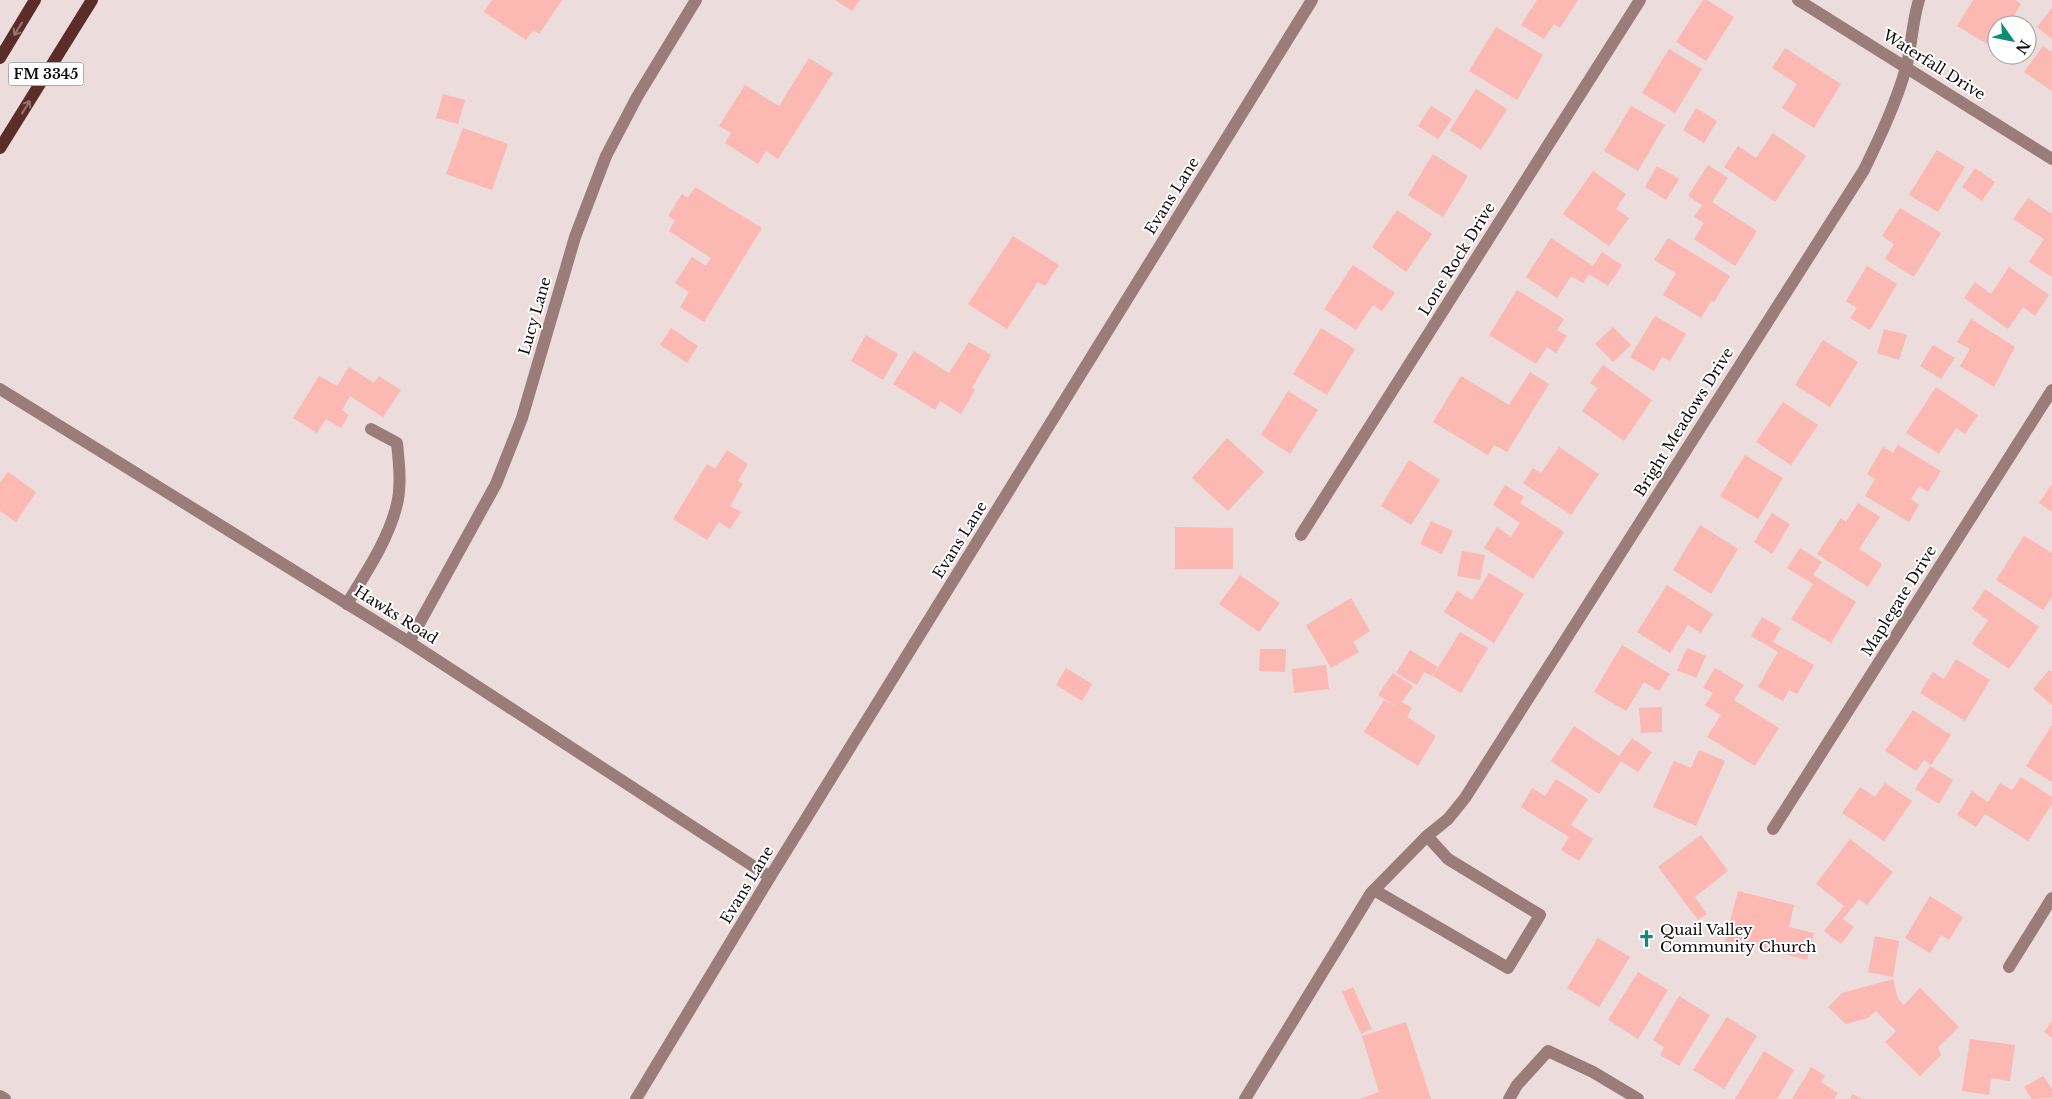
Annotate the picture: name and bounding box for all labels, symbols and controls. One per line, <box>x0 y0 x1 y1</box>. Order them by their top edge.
north arrow <box>1987 15 2037 65</box>
one-way arrow <box>12 21 22 35</box>
street label: Waterfall Drive <box>1879 25 1989 104</box>
text: N <box>2012 37 2034 58</box>
road number: FM 3345 <box>8 62 84 86</box>
one-way arrow <box>21 100 31 114</box>
street label: Evans Lane <box>1140 154 1203 238</box>
street label: Lone Rock Drive <box>1414 199 1499 319</box>
street label: Lucy Lane <box>514 275 555 357</box>
street label: Bright Meadows Drive <box>1630 344 1737 500</box>
street label: Evans Lane <box>928 498 991 582</box>
street label: Maplegate Drive <box>1857 542 1940 660</box>
street label: Hawks Road <box>351 581 442 648</box>
street label: Evans Lane <box>716 842 777 927</box>
place label: Quail Valley Community Church <box>1660 920 1816 956</box>
church icon: Quail Valley Community Church <box>1636 929 1656 949</box>

